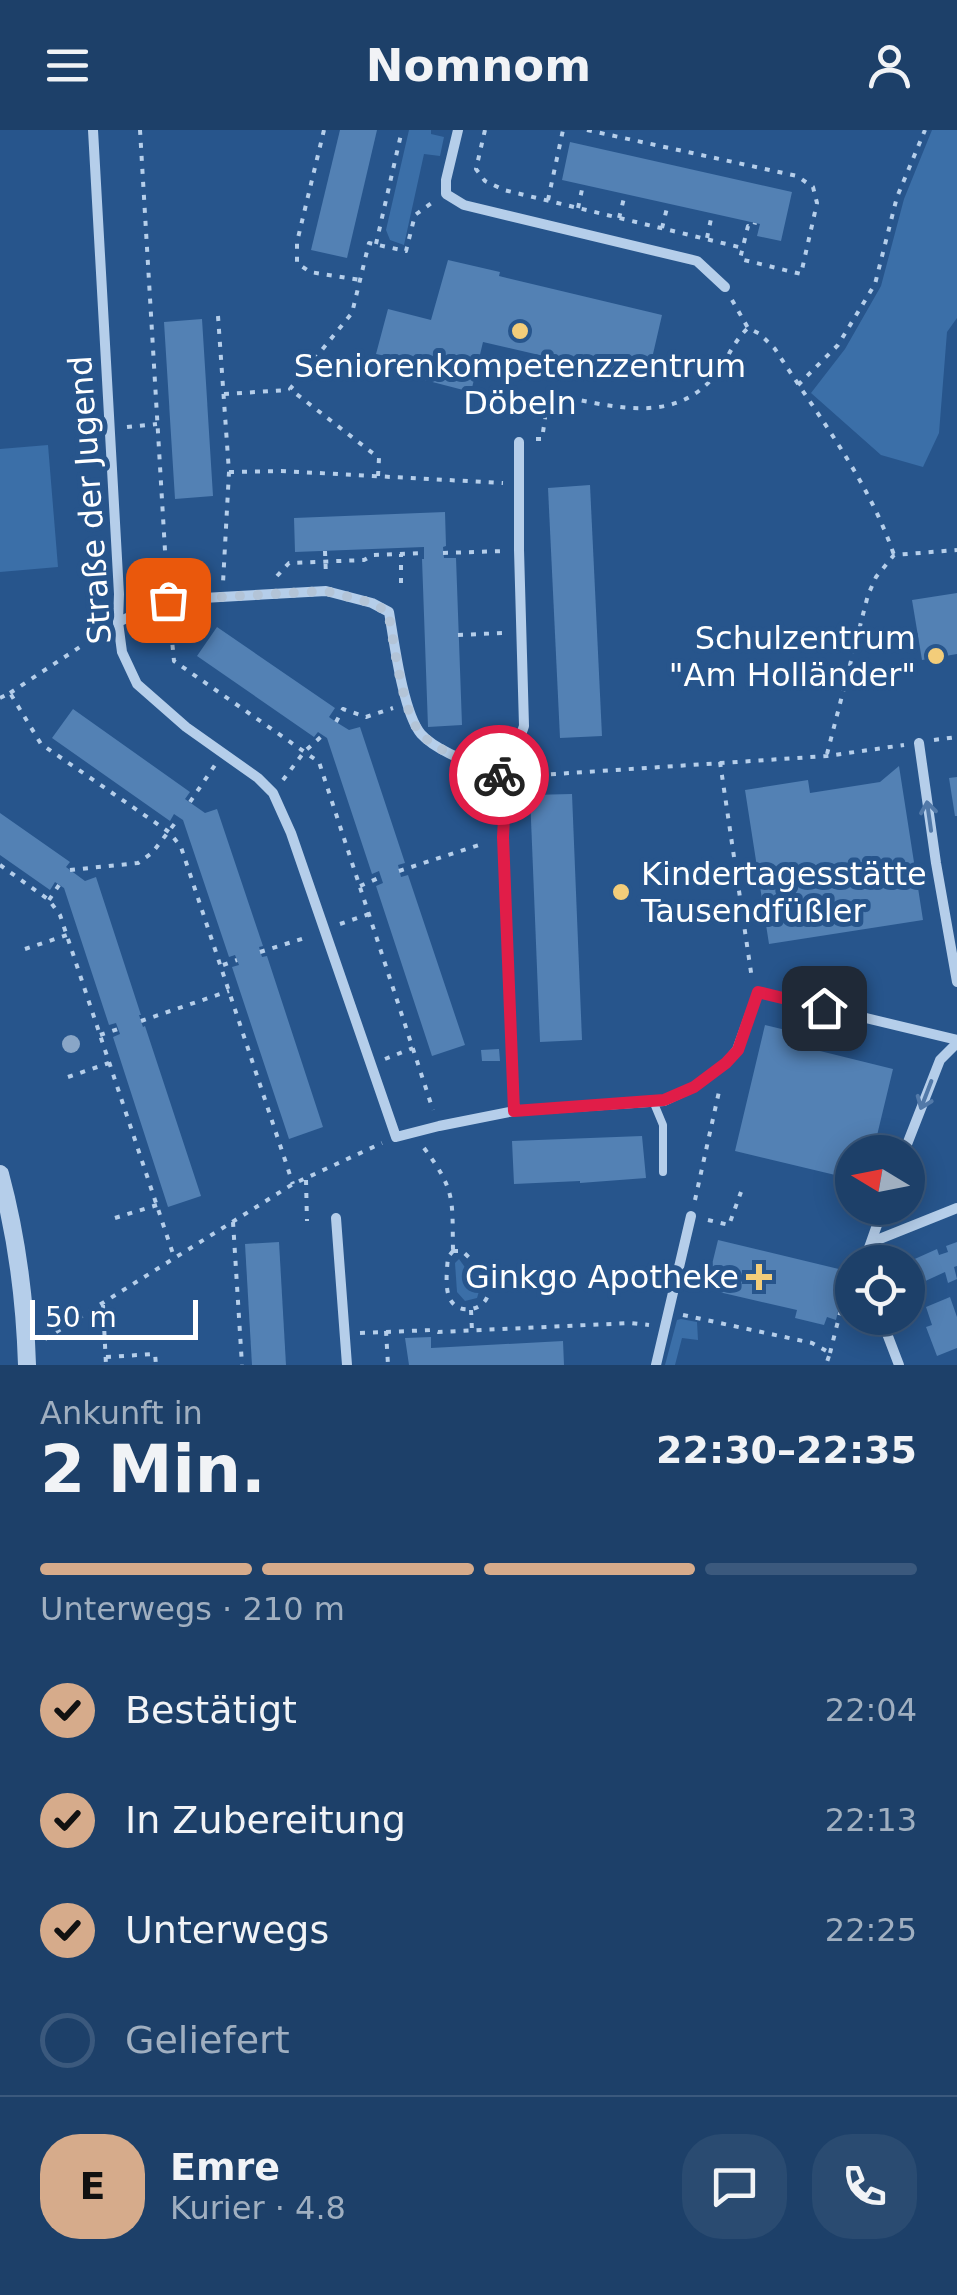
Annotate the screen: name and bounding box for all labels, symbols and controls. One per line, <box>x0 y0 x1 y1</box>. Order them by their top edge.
icon: menu <box>40 38 95 93</box>
icon: person <box>862 38 917 93</box>
text: Nomnom <box>366 39 591 92</box>
marker: Seniorenkompetenzzentrum Döbeln <box>509 320 531 342</box>
place label: Seniorenkompetenzzentrum Döbeln <box>294 347 746 422</box>
street label: Straße der Jugend <box>61 354 119 646</box>
pin <box>126 558 211 643</box>
icon: bag <box>141 573 196 628</box>
place label: Schulzentrum "Am Holländer" <box>669 619 916 694</box>
marker: Schulzentrum "Am Holländer" <box>925 645 947 667</box>
courier <box>449 725 549 825</box>
icon: bike <box>472 748 527 803</box>
one-way arrow <box>920 801 938 833</box>
place label: Kindertagesstätte Tausendfüßler <box>640 855 927 930</box>
marker: Kindertagesstätte Tausendfüßler <box>610 881 632 903</box>
pin <box>782 966 867 1051</box>
icon: home <box>797 981 852 1036</box>
one-way arrow <box>915 1079 933 1110</box>
north arrow <box>835 1135 925 1225</box>
map controls <box>835 1135 925 1335</box>
button: locate <box>835 1245 925 1335</box>
place label: Ginkgo Apotheke <box>465 1258 739 1296</box>
marker: Ginkgo Apotheke <box>748 1266 770 1288</box>
scale bar <box>30 1295 198 1340</box>
text: 50 m <box>45 1301 117 1334</box>
text: Ankunft in <box>40 1394 203 1432</box>
text: 22:30–22:35 <box>656 1428 917 1472</box>
text: 2 Min. <box>40 1432 266 1507</box>
text: Unterwegs · 210 m <box>40 1590 345 1628</box>
icon: check <box>40 1683 95 1738</box>
text: Bestätigt <box>125 1688 297 1732</box>
text: 22:04 <box>825 1691 917 1729</box>
icon: check <box>40 1793 95 1848</box>
text: In Zubereitung <box>125 1798 406 1842</box>
text: 22:13 <box>825 1801 917 1839</box>
icon: check <box>40 1903 95 1958</box>
text: Unterwegs <box>125 1908 329 1952</box>
text: 22:25 <box>825 1911 917 1949</box>
text: Geliefert <box>125 2018 290 2062</box>
button: chat <box>682 2134 787 2239</box>
button: phone <box>812 2134 917 2239</box>
text: Emre <box>170 2145 280 2189</box>
text: E <box>80 2164 105 2208</box>
text: Kurier · 4.8 <box>170 2189 346 2227</box>

